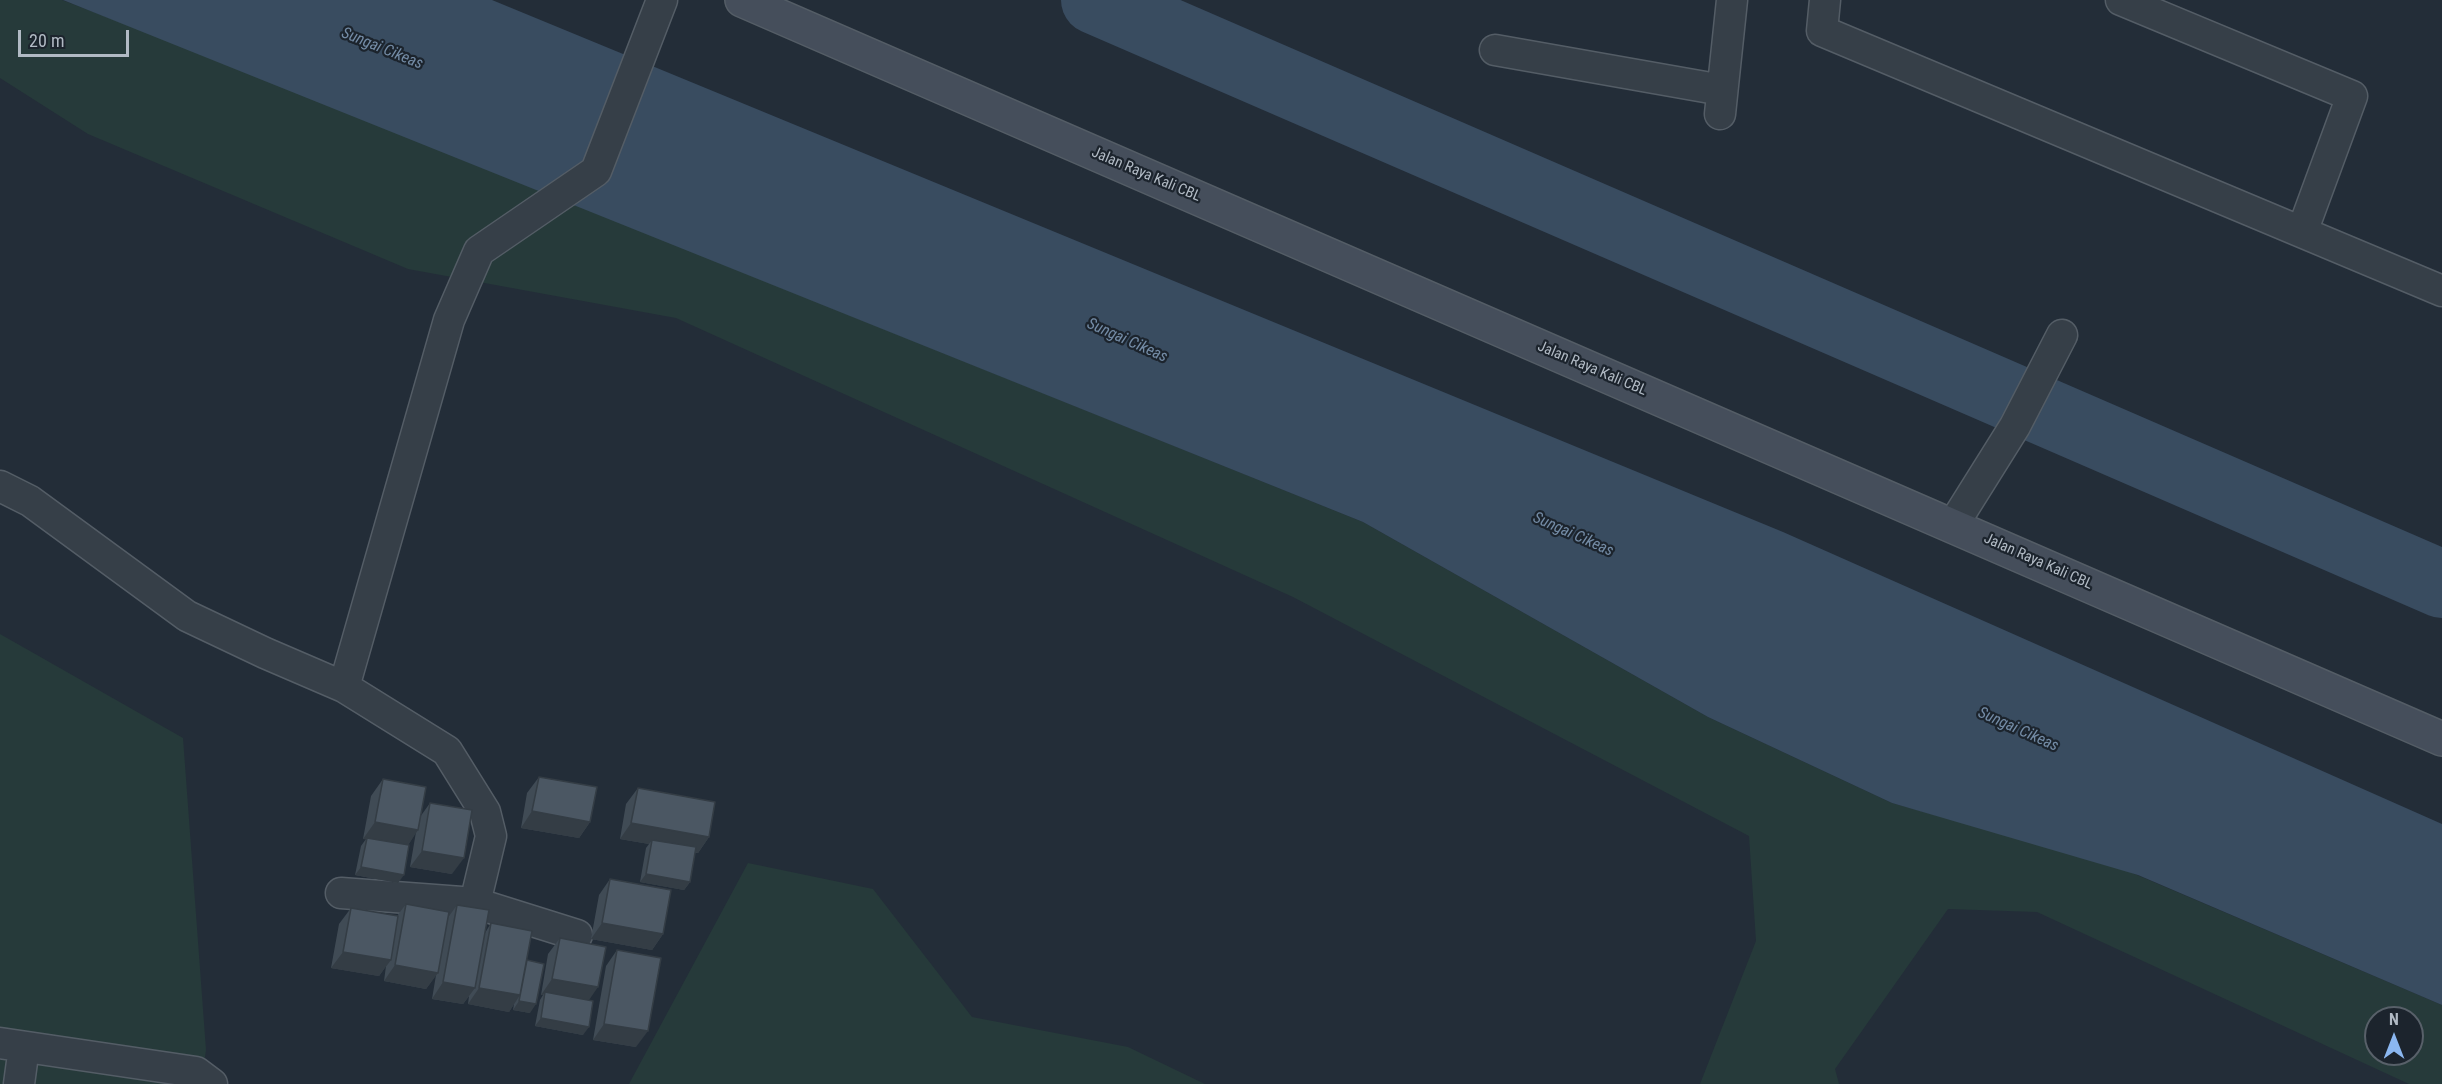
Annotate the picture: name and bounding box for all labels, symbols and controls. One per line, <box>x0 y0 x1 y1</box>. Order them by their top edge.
scale bar <box>21 18 132 56</box>
water label: Sungai Cikeas <box>338 24 426 74</box>
text: 20 m <box>29 30 64 51</box>
street label: Jalan Raya Kali CBL <box>1089 144 1203 206</box>
water label: Sungai Cikeas <box>1084 315 1170 367</box>
street label: Jalan Raya Kali CBL <box>1535 338 1649 400</box>
water label: Sungai Cikeas <box>1530 509 1616 561</box>
street label: Jalan Raya Kali CBL <box>1981 530 2095 594</box>
water label: Sungai Cikeas <box>1975 704 2061 756</box>
north arrow <box>2364 1006 2424 1066</box>
text: N <box>2389 1010 2399 1029</box>

